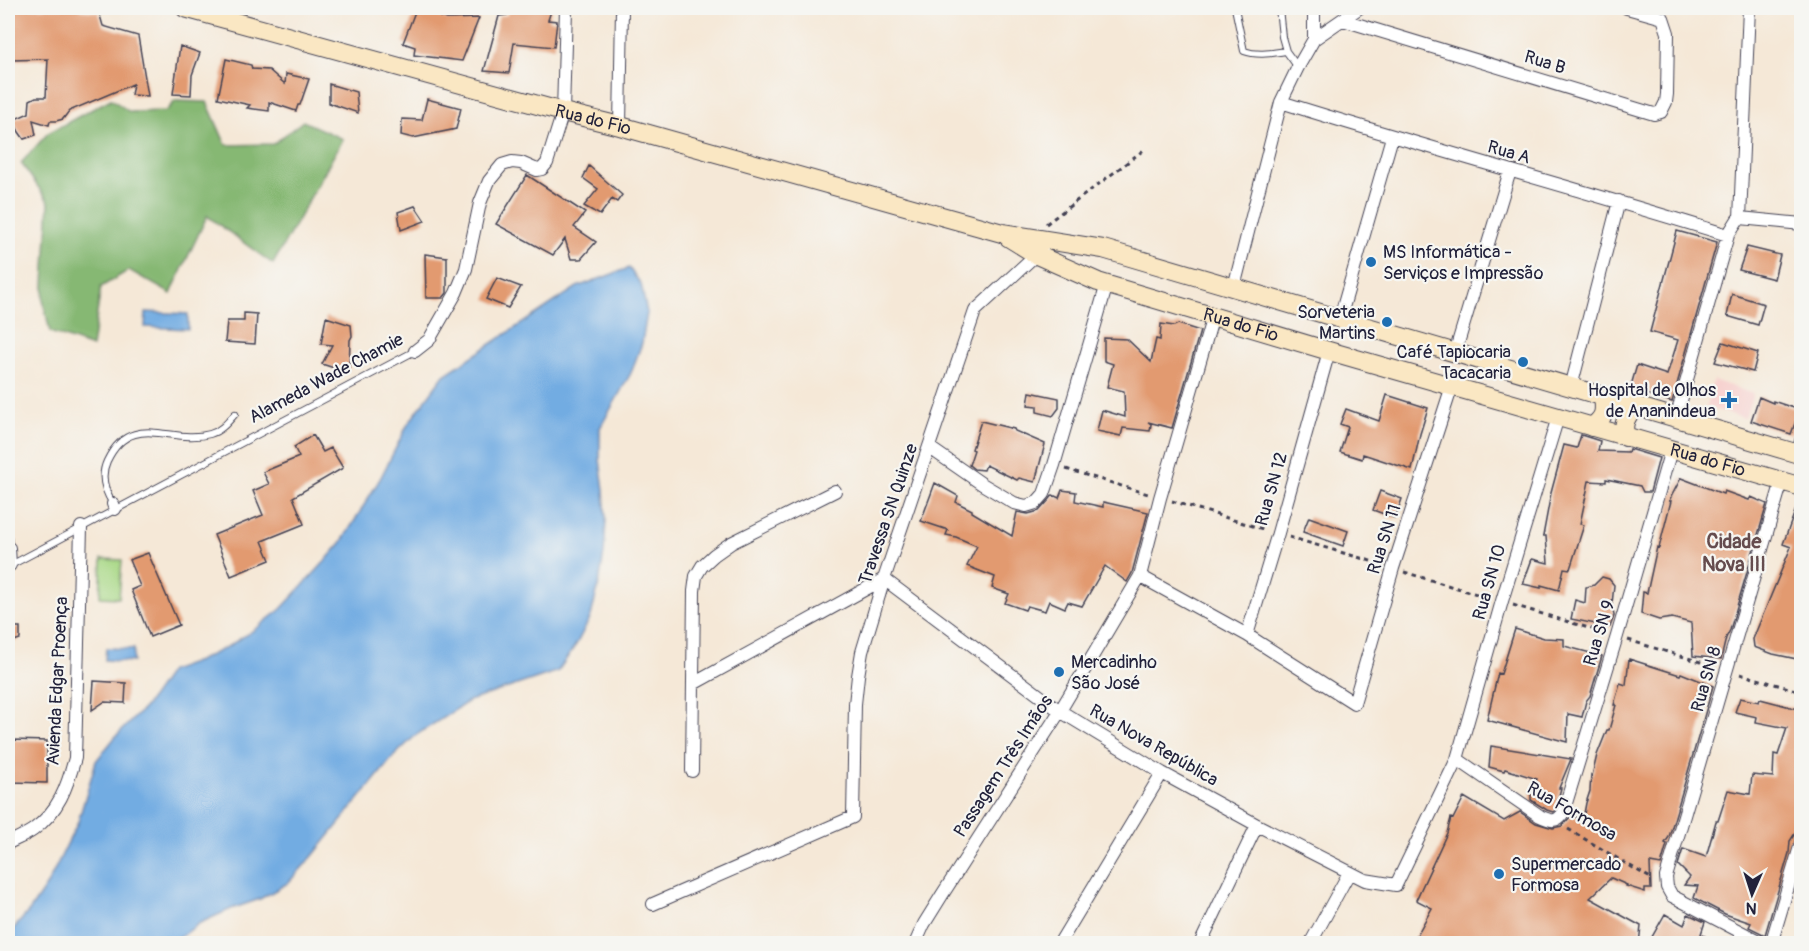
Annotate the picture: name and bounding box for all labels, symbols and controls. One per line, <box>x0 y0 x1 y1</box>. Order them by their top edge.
street label: Rua B <box>1521 45 1568 80</box>
street label: Rua do Fio <box>552 99 634 141</box>
street label: Rua A <box>1485 135 1533 170</box>
place label: MS Informática - Serviços e Impressão <box>1383 241 1544 285</box>
marker: MS Informática - Serviços e Impressão <box>1364 255 1378 269</box>
place label: Sorveteria Martins <box>1297 301 1375 345</box>
street label: Rua do Fio <box>1200 303 1282 347</box>
marker: Sorveteria Martins <box>1380 315 1394 329</box>
street label: Alameda Wade Chamie <box>245 328 408 429</box>
place label: Café Tapiocaria Tacacaria <box>1397 341 1511 385</box>
marker: Café Tapiocaria Tacacaria <box>1516 355 1530 369</box>
place label: Hospital de Olhos de Ananindeua <box>1588 379 1716 423</box>
marker: Hospital de Olhos de Ananindeua <box>1720 391 1738 409</box>
street label: Rua do Fio <box>1667 439 1748 482</box>
street label: Travessa SN Quinze <box>854 440 923 588</box>
street label: Rua SN 12 <box>1250 450 1293 529</box>
street label: Rua SN 11 <box>1362 501 1407 577</box>
district label: Cidade Nova III <box>1702 529 1766 577</box>
street label: Rua SN 10 <box>1468 542 1511 623</box>
street label: Avienda Edgar Proença <box>42 596 73 766</box>
street label: Rua SN 9 <box>1579 597 1620 669</box>
street label: Rua SN 8 <box>1686 644 1727 715</box>
place label: Mercadinho São José <box>1071 651 1157 695</box>
marker: Mercadinho São José <box>1052 665 1066 679</box>
street label: Passagem Três Imãos <box>949 691 1058 842</box>
street label: Rua Nova República <box>1085 699 1222 792</box>
street label: Rua Formosa <box>1523 777 1621 846</box>
place label: Supermercado Formosa <box>1511 853 1622 897</box>
north arrow <box>1722 864 1782 924</box>
marker: Supermercado Formosa <box>1492 867 1506 881</box>
text: N <box>1745 898 1757 918</box>

